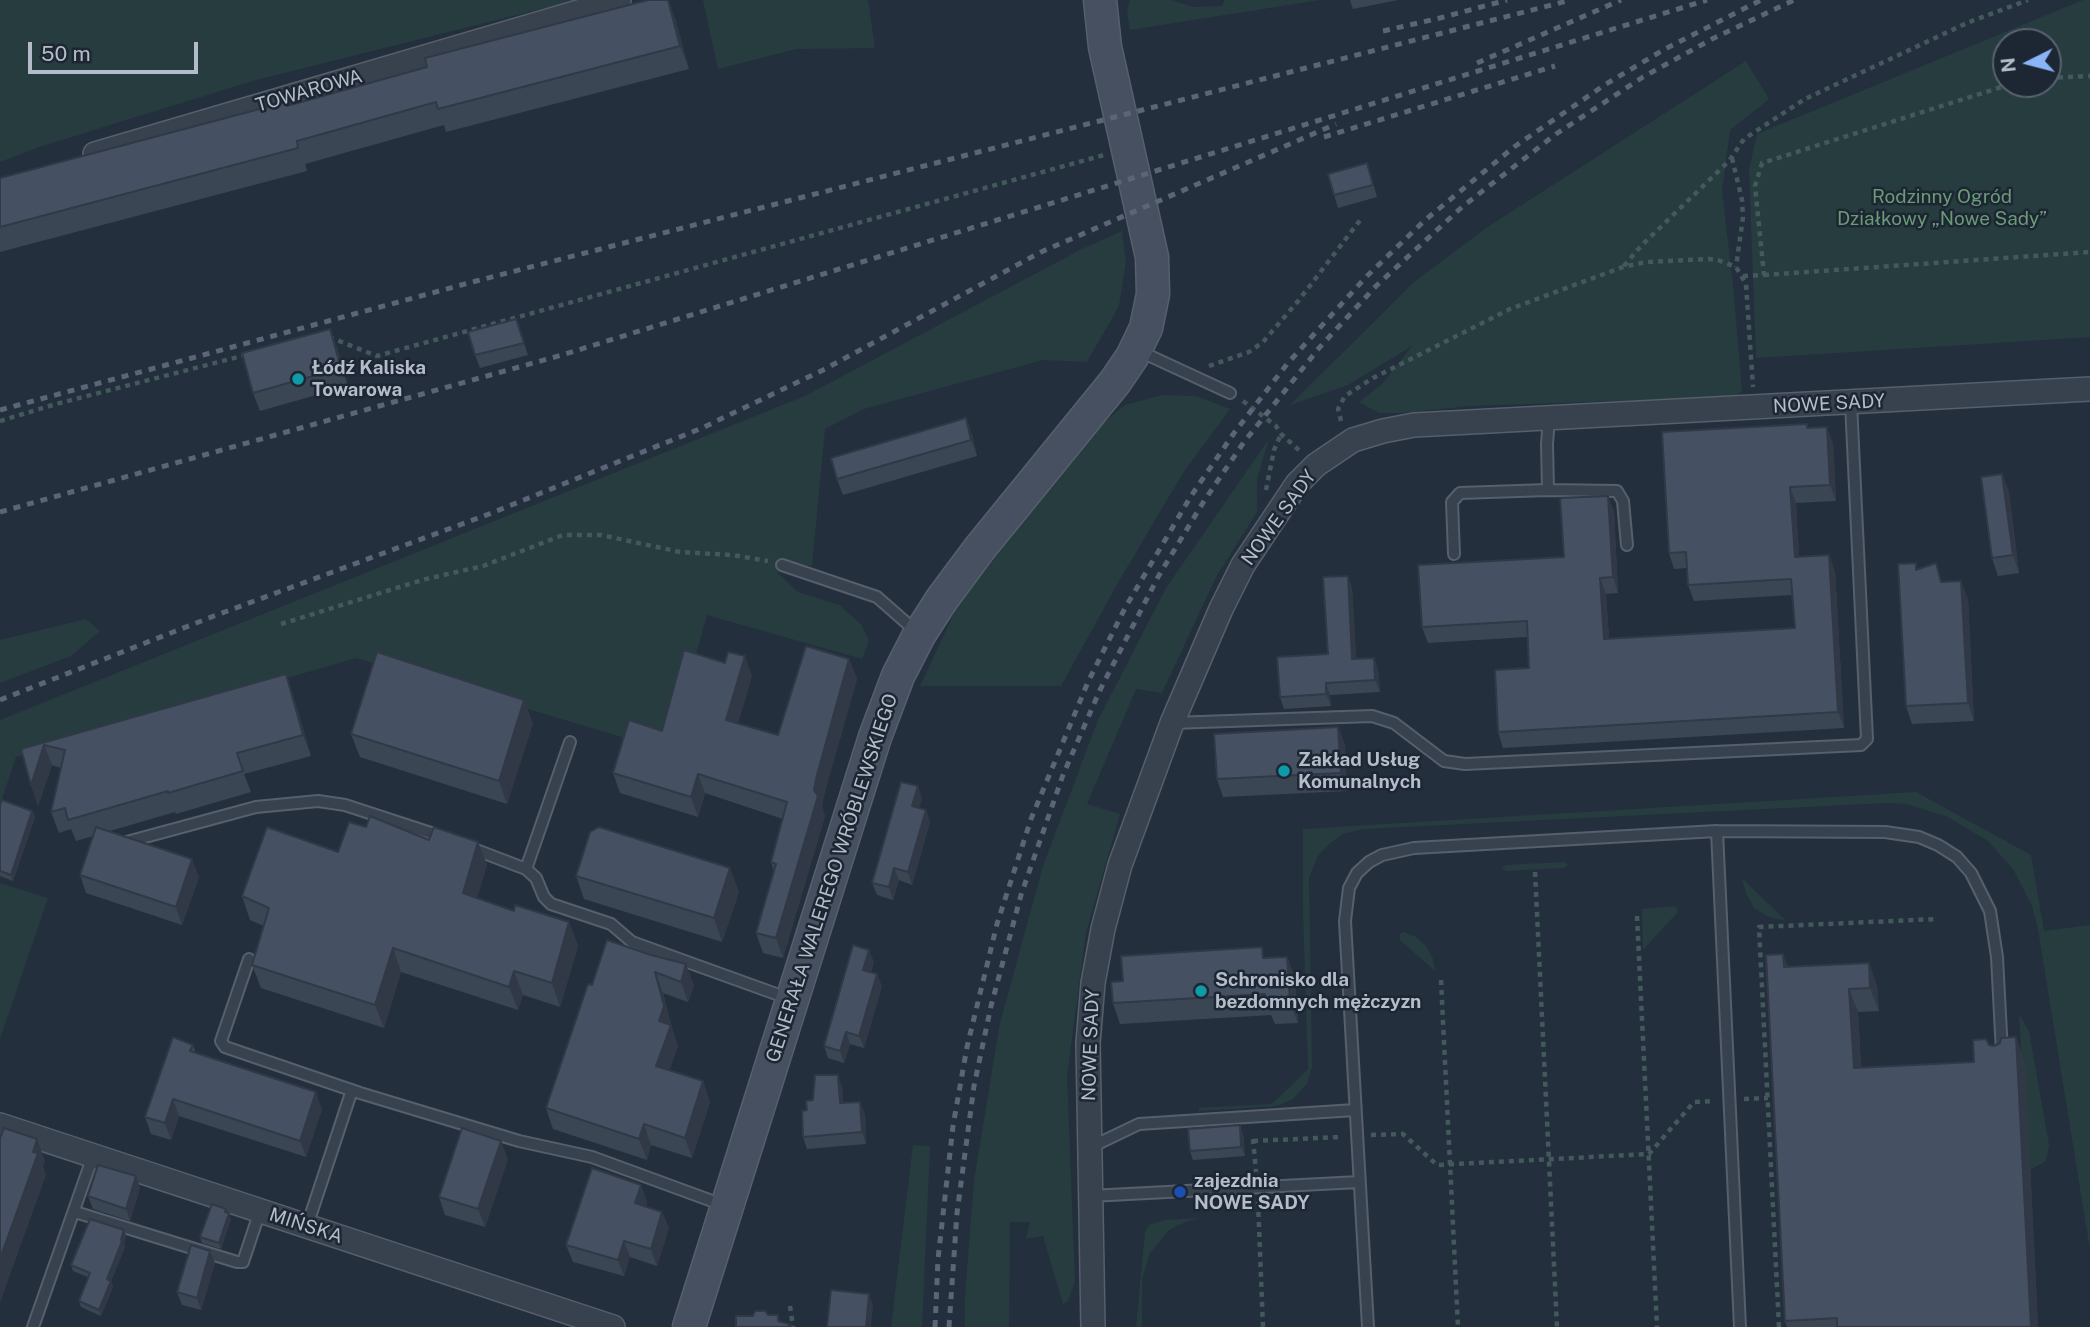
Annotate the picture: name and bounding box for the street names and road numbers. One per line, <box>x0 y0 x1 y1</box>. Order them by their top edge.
street label: TOWAROWA <box>253 65 365 117</box>
street label: NOWE SADY <box>1772 390 1886 418</box>
street label: NOWE SADY <box>1237 466 1321 570</box>
street label: GENERAŁA WALEREGO WRÓBLEWSKIEGO <box>761 691 903 1065</box>
street label: NOWE SADY <box>1078 988 1104 1102</box>
street label: MIŃSKA <box>266 1203 346 1249</box>

